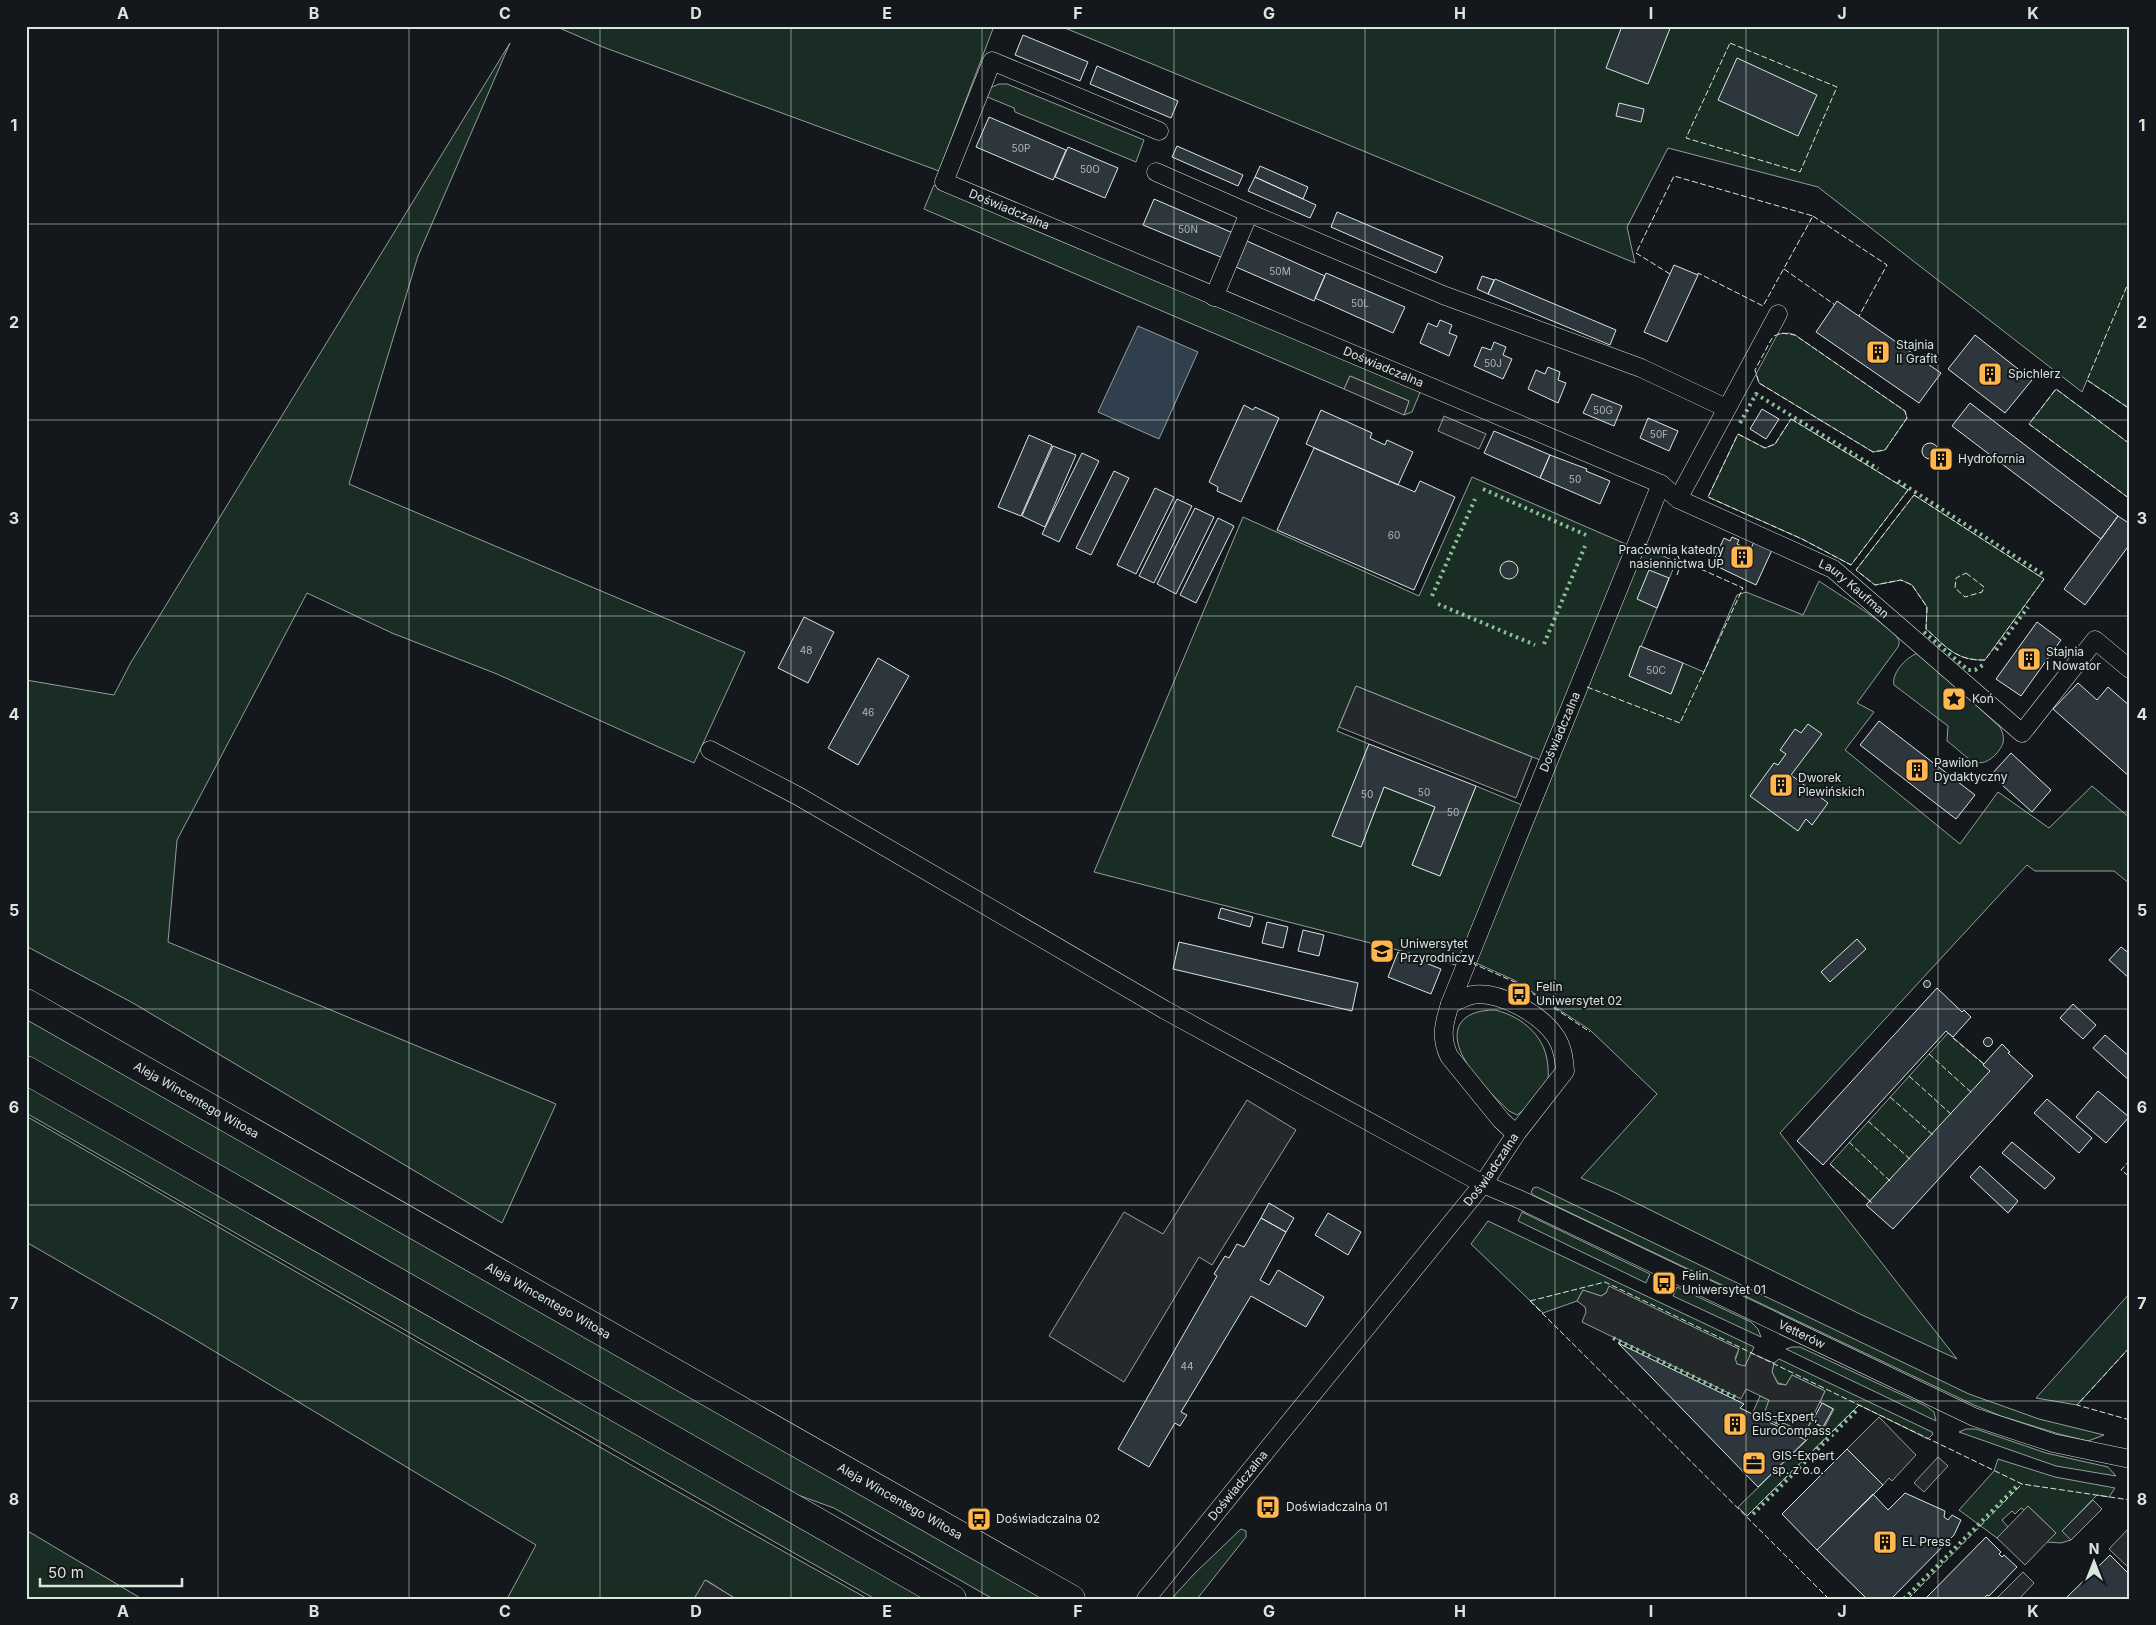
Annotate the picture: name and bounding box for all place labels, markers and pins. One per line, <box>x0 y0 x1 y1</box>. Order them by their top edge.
place label: Stajnia II Grafit <box>1896 337 1937 366</box>
building icon: Stajnia II Grafit <box>1865 339 1891 365</box>
building icon: Spichlerz <box>1977 361 2003 387</box>
place label: Spichlerz <box>2008 366 2061 381</box>
building icon: Hydrofornia <box>1928 446 1954 472</box>
place label: Hydrofornia <box>1958 451 2025 466</box>
place label: Pracownia katedry nasiennictwa UP <box>1618 542 1724 571</box>
building icon: Pracownia katedry nasiennictwa UP <box>1729 544 1755 570</box>
place label: Stajnia I Nowator <box>2046 644 2101 673</box>
building icon: Stajnia I Nowator <box>2016 646 2042 672</box>
place icon: Koń <box>1941 686 1967 712</box>
place label: Koń <box>1972 691 1994 706</box>
place label: Pawilon Dydaktyczny <box>1934 755 2008 784</box>
building icon: Pawilon Dydaktyczny <box>1904 757 1930 783</box>
place label: Dworek Plewińskich <box>1798 770 1865 799</box>
building icon: Dworek Plewińskich <box>1768 772 1794 798</box>
place label: Uniwersytet Przyrodniczy <box>1400 936 1475 965</box>
school or university icon: Uniwersytet Przyrodniczy <box>1369 938 1395 964</box>
place label: Felin Uniwersytet 02 <box>1536 979 1622 1008</box>
bus stop icon: Felin Uniwersytet 02 <box>1506 981 1532 1007</box>
place label: Felin Uniwersytet 01 <box>1682 1268 1766 1297</box>
bus stop icon: Felin Uniwersytet 01 <box>1651 1270 1677 1296</box>
place label: GIS-Expert, EuroCompass <box>1752 1409 1831 1438</box>
building icon: GIS-Expert, EuroCompass <box>1722 1411 1748 1437</box>
place label: GIS-Expert sp. z o.o. <box>1772 1448 1834 1477</box>
office icon: GIS-Expert sp. z o.o. <box>1741 1450 1767 1476</box>
bus stop icon: Doświadczalna 01 <box>1255 1494 1281 1520</box>
place label: Doświadczalna 01 <box>1286 1499 1388 1514</box>
bus stop icon: Doświadczalna 02 <box>966 1506 992 1532</box>
place label: Doświadczalna 02 <box>996 1511 1100 1526</box>
building icon: EL Press <box>1872 1529 1898 1555</box>
place label: EL Press <box>1902 1534 1951 1549</box>

